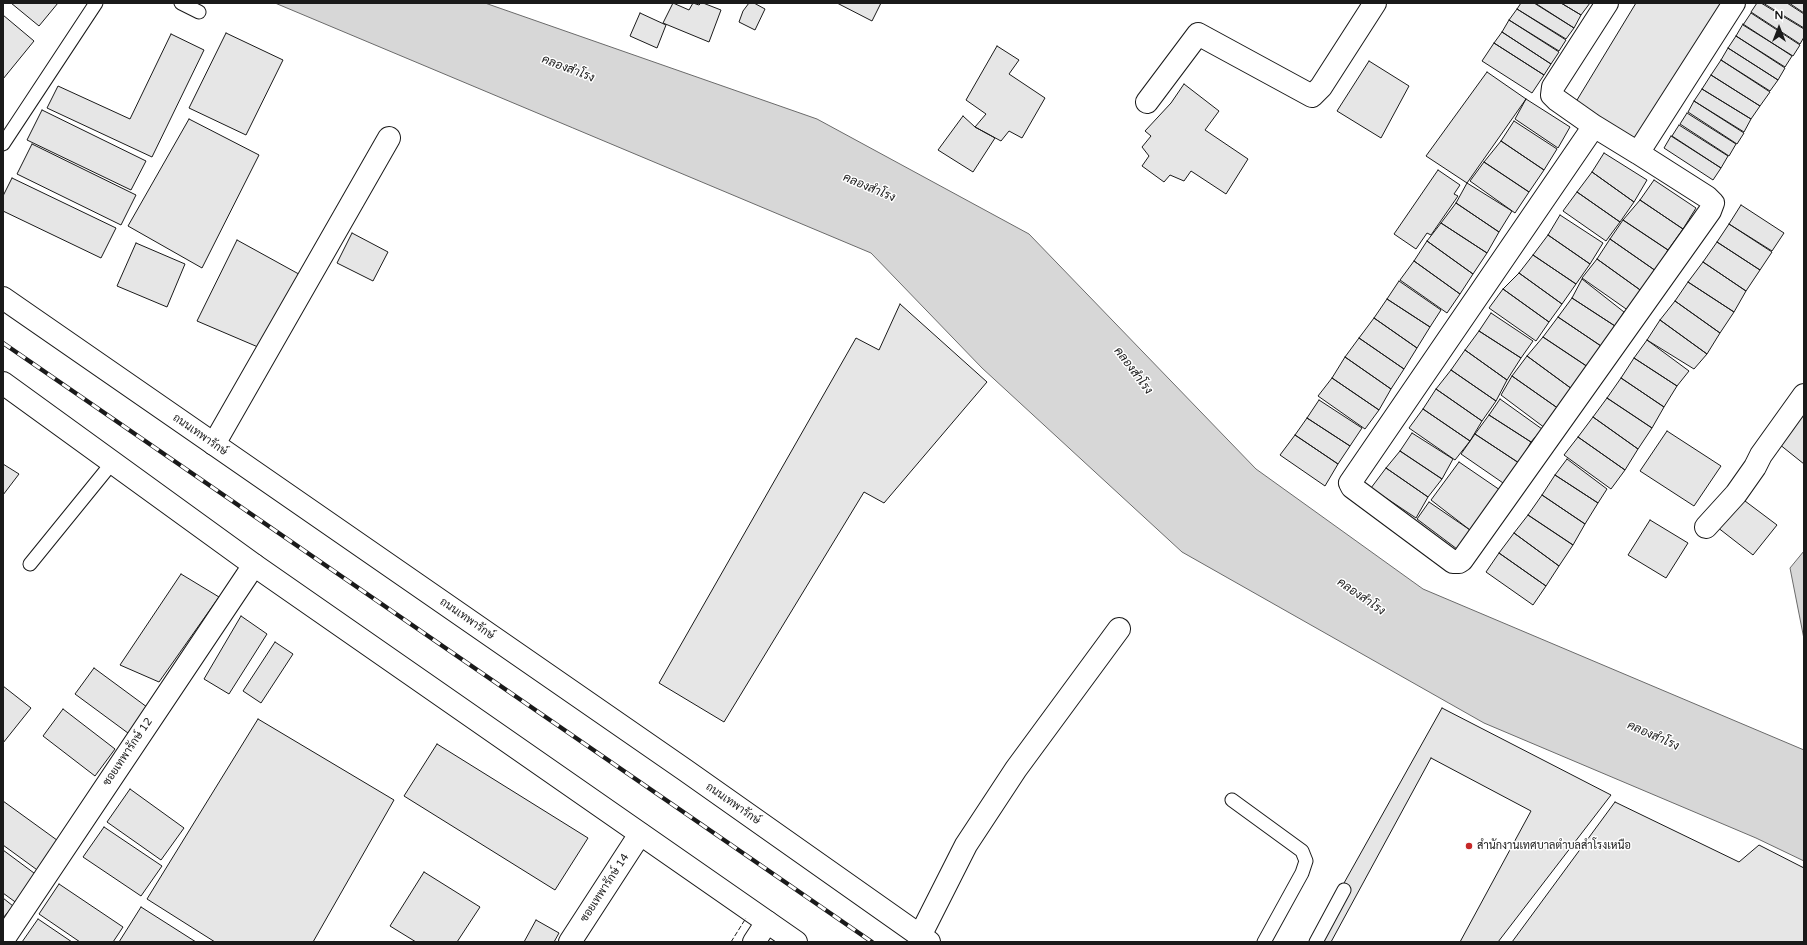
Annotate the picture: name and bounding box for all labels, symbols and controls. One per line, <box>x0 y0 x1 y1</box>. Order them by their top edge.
north arrow <box>1759 8 1799 48</box>
text: N <box>1775 9 1783 22</box>
water label: คลองสำโรง <box>540 52 596 86</box>
water label: คลองสำโรง <box>841 171 897 205</box>
water label: คลองสำโรง <box>1111 345 1155 397</box>
street label: ถนนเทพารักษ์ <box>170 411 230 459</box>
water label: คลองสำโรง <box>1334 575 1388 619</box>
street label: ถนนเทพารักษ์ <box>437 595 497 643</box>
street label: ซอยเทพารักษ์ 12 <box>100 715 156 789</box>
water label: คลองสำโรง <box>1625 718 1681 754</box>
street label: ถนนเทพารักษ์ <box>703 780 763 828</box>
place label: สำนักงานเทศบาลตำบลสำโรงเหนือ <box>1477 839 1631 853</box>
marker: สำนักงานเทศบาลตำบลสำโรงเหนือ <box>1464 841 1474 851</box>
street label: ซอยเทพารักษ์ 14 <box>578 851 632 925</box>

